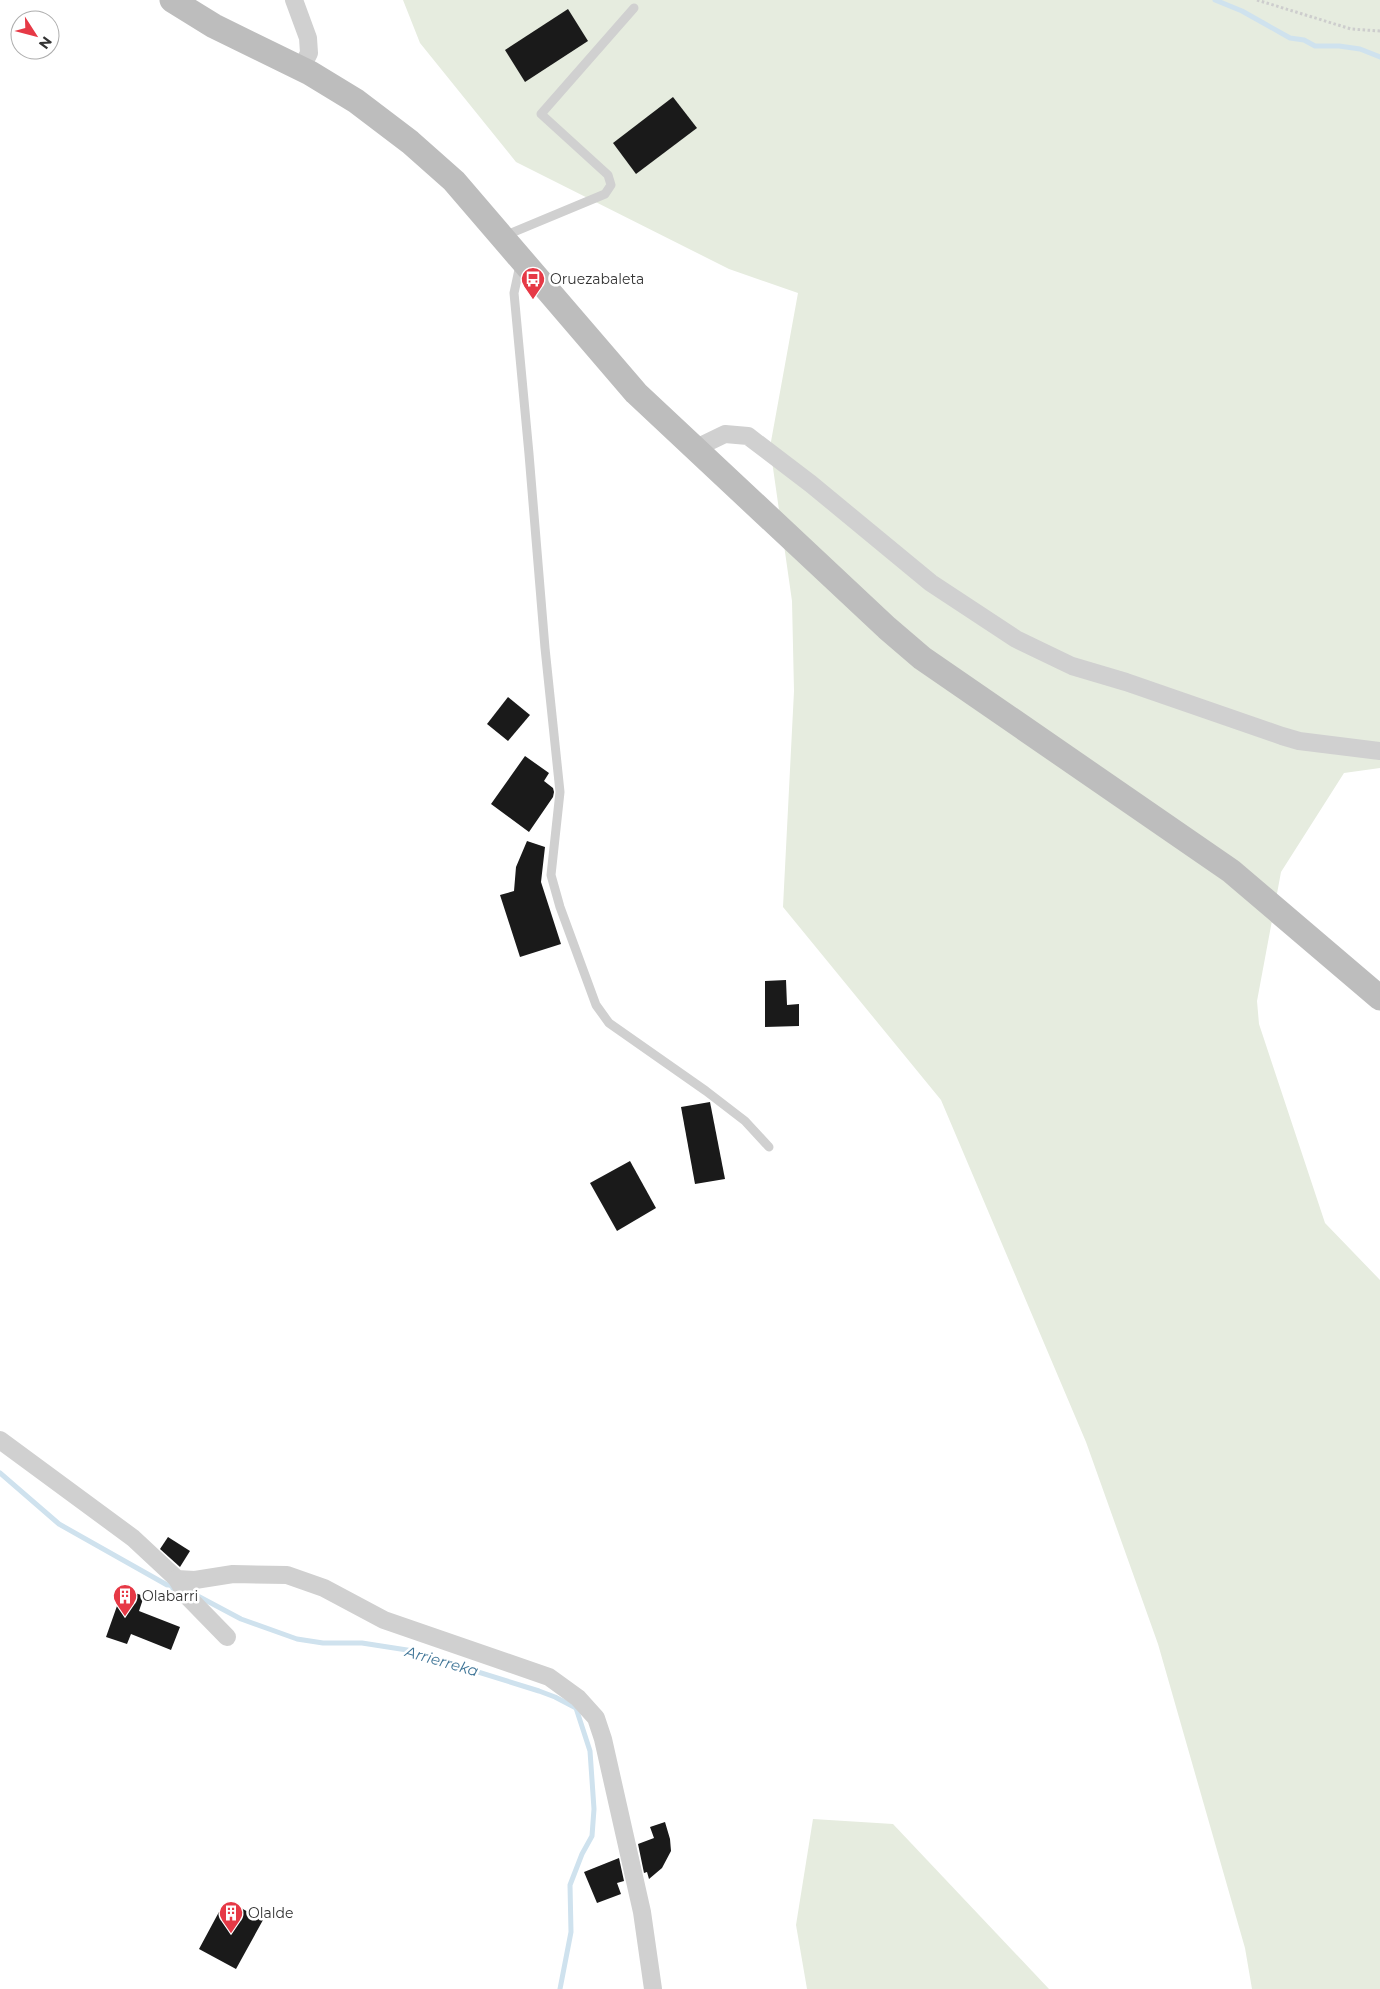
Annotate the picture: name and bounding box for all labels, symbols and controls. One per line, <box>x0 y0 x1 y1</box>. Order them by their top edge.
north arrow <box>10 10 60 60</box>
text: N <box>35 33 56 53</box>
bus stop icon: Oruezabaleta <box>520 266 546 300</box>
place label: Oruezabaleta <box>550 270 644 288</box>
building icon: Olabarri <box>112 1583 138 1617</box>
place label: Olabarri <box>142 1587 198 1605</box>
water label: Arrierreka <box>402 1641 481 1680</box>
building icon: Olalde <box>218 1900 244 1934</box>
place label: Olalde <box>248 1904 294 1922</box>

